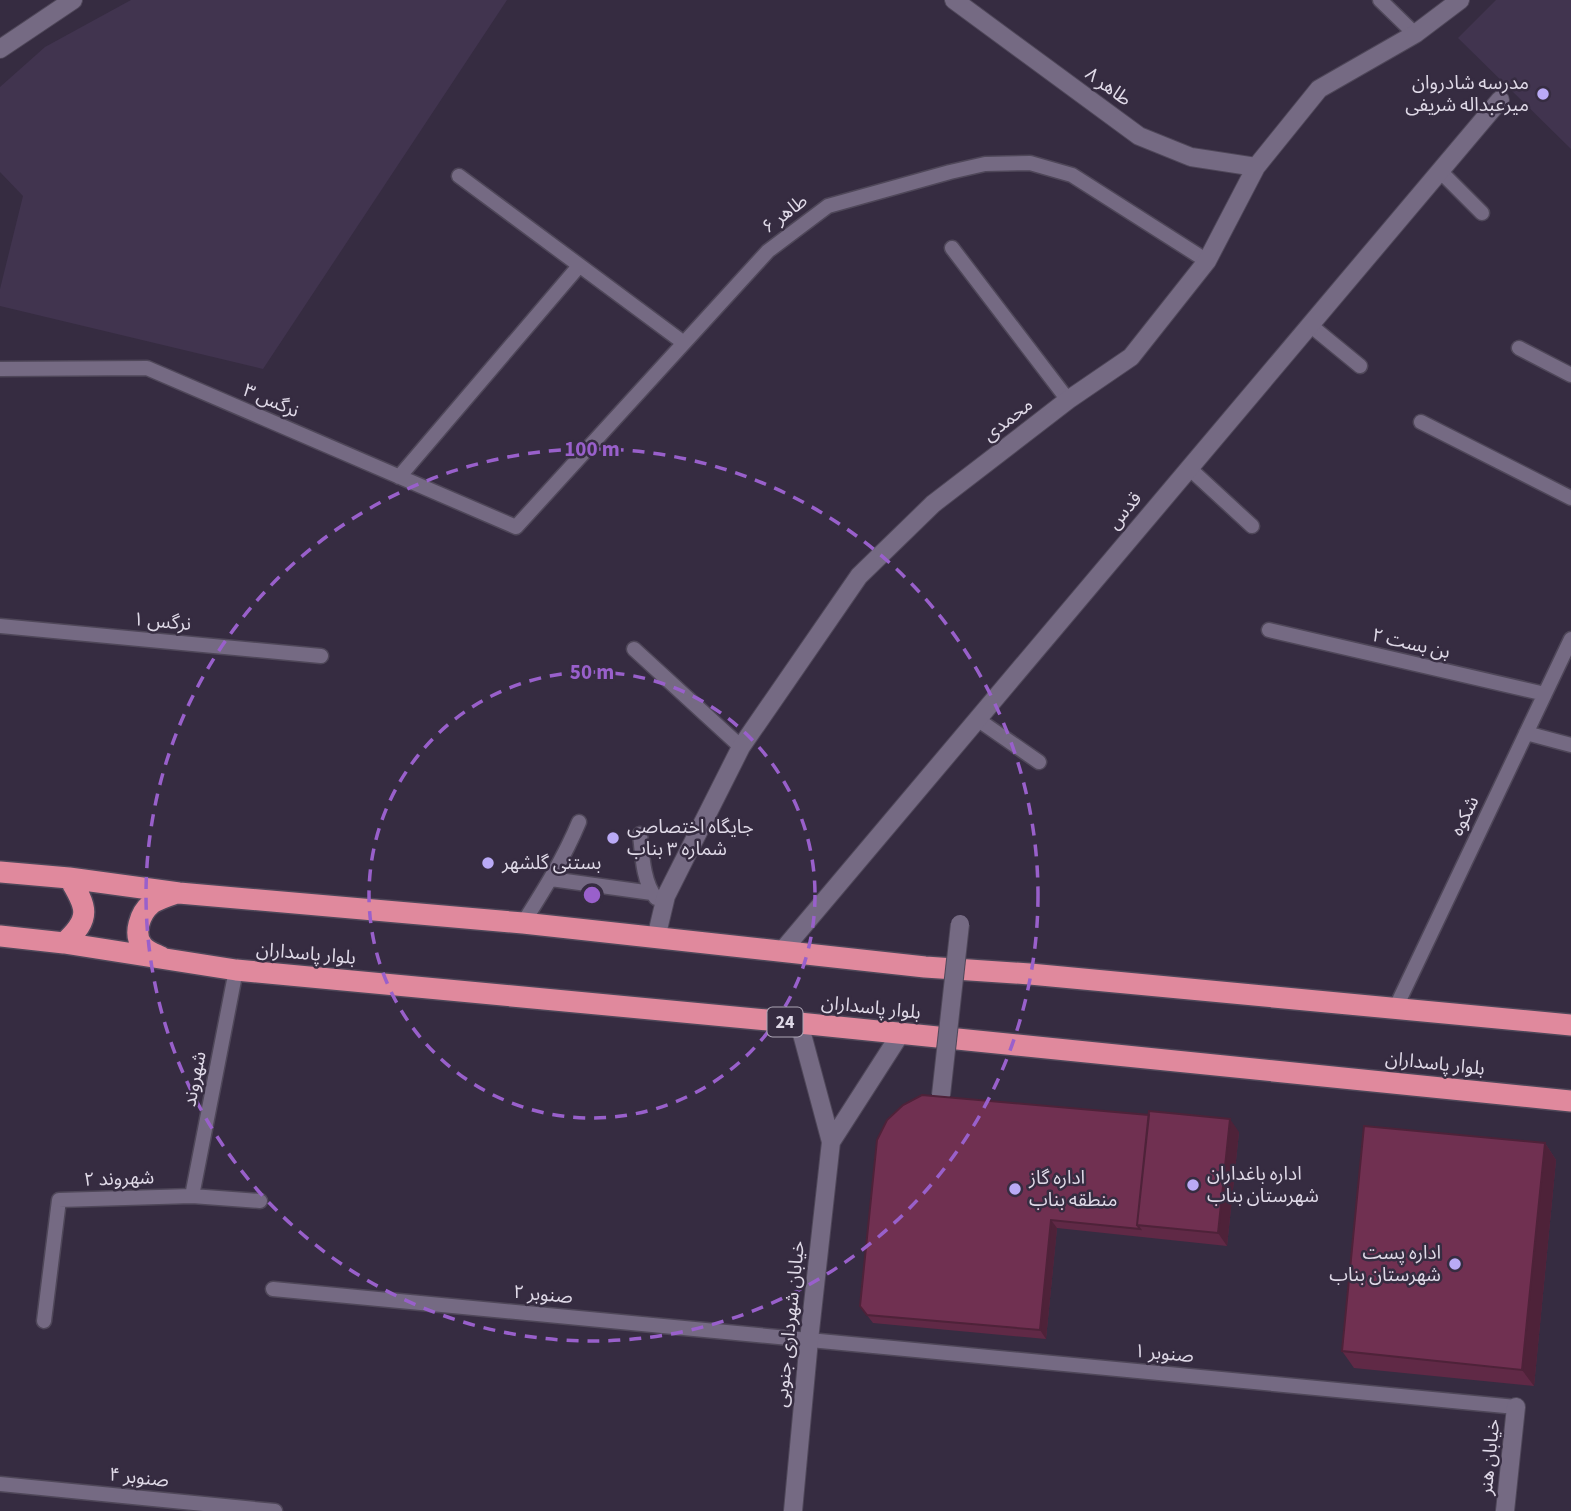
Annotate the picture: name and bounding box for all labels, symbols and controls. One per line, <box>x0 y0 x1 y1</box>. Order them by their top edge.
street label: طاهر ۸ <box>1079 61 1137 113</box>
place label: مدرسه شادروان میرعبداله شریفی <box>1405 70 1529 119</box>
marker: مدرسه شادروان میرعبداله شریفی <box>1535 86 1551 102</box>
street label: طاهر ۶ <box>756 188 814 240</box>
street label: نرگس ۳ <box>239 377 303 425</box>
street label: محمدی <box>977 392 1039 448</box>
text: 100 m <box>564 434 620 464</box>
street label: قدس <box>1101 486 1149 536</box>
street label: نرگس ۱ <box>132 606 192 638</box>
street label: بن بست ۲ <box>1369 622 1453 666</box>
text: 50 m <box>570 657 614 687</box>
street label: شکوه <box>1444 792 1486 840</box>
place label: جایگاه اختصاصی شماره ۳ بناب <box>627 814 754 863</box>
marker: جایگاه اختصاصی شماره ۳ بناب <box>605 830 621 846</box>
place label: بستنی گلشهر <box>501 850 601 877</box>
marker: بستنی گلشهر <box>480 855 496 871</box>
centre of rings <box>580 883 604 907</box>
street label: بلوار پاسداران <box>255 936 357 972</box>
street label: بلوار پاسداران <box>820 989 922 1027</box>
road number: 24 <box>768 1007 802 1036</box>
street label: بلوار پاسداران <box>1384 1045 1486 1083</box>
street label: شهروند <box>176 1049 214 1109</box>
place label: اداره باغداران شهرستان بناب <box>1207 1161 1319 1210</box>
street label: شهروند ۲ <box>83 1164 155 1194</box>
place label: اداره گاز منطقه بناب <box>1028 1165 1117 1214</box>
marker: اداره باغداران شهرستان بناب <box>1185 1177 1201 1193</box>
marker: اداره گاز منطقه بناب <box>1007 1181 1023 1197</box>
street label: خیابان شهرداری جنوبی <box>768 1239 812 1409</box>
place label: اداره پست شهرستان بناب <box>1329 1240 1441 1289</box>
marker: اداره پست شهرستان بناب <box>1447 1256 1463 1272</box>
street label: صنوبر ۲ <box>512 1279 574 1311</box>
street label: صنوبر ۱ <box>1133 1338 1195 1370</box>
street label: خیابان هنر <box>1472 1418 1507 1497</box>
street label: صنوبر ۴ <box>108 1461 170 1495</box>

